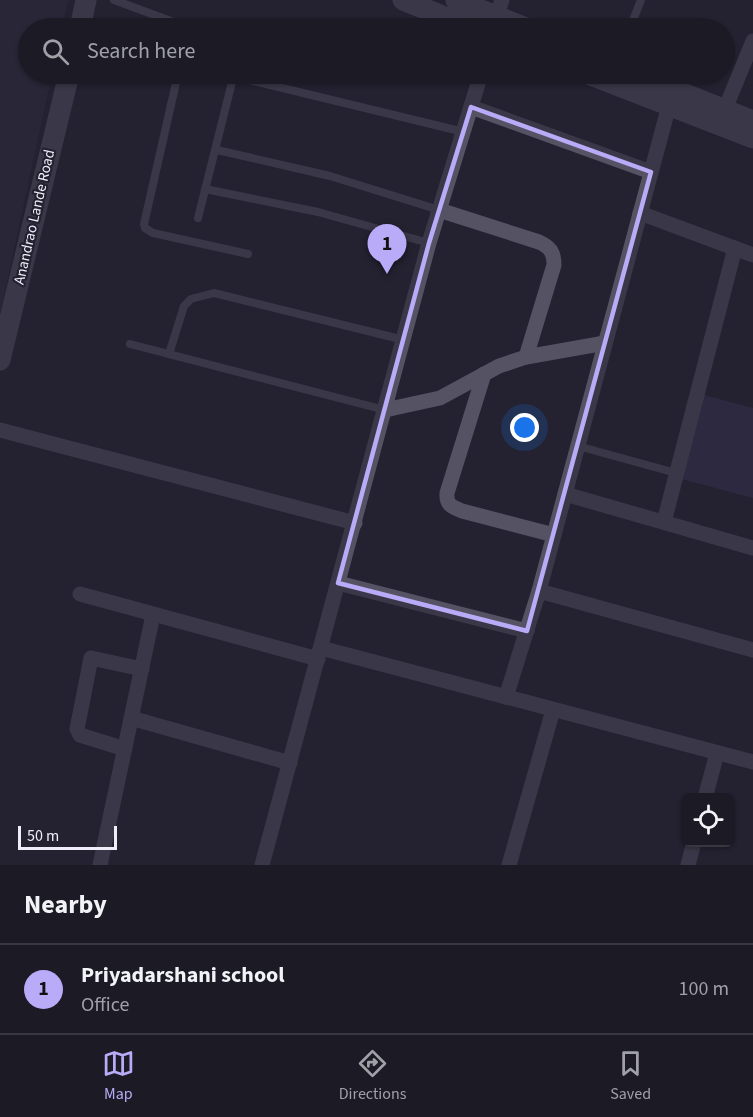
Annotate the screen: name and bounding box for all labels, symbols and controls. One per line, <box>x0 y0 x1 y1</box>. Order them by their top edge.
search box <box>18 18 735 84</box>
icon: search <box>39 35 72 68</box>
text: Search here <box>87 35 195 67</box>
street label: Anandrao Lande Road <box>9 148 60 287</box>
pin: 1 <box>368 224 406 274</box>
your location <box>510 413 539 442</box>
map controls <box>681 793 735 847</box>
button: locate <box>681 793 735 847</box>
scale bar <box>18 823 117 850</box>
text: 50 m <box>27 825 59 847</box>
text: Nearby <box>24 886 107 923</box>
text: Priyadarshani school <box>81 959 285 991</box>
text: 1 <box>38 975 49 1003</box>
text: 100 m <box>679 975 729 1003</box>
text: Office <box>81 991 129 1019</box>
tab: Map <box>102 1047 135 1105</box>
tab: Directions <box>339 1047 406 1105</box>
tab: Saved <box>610 1047 651 1105</box>

